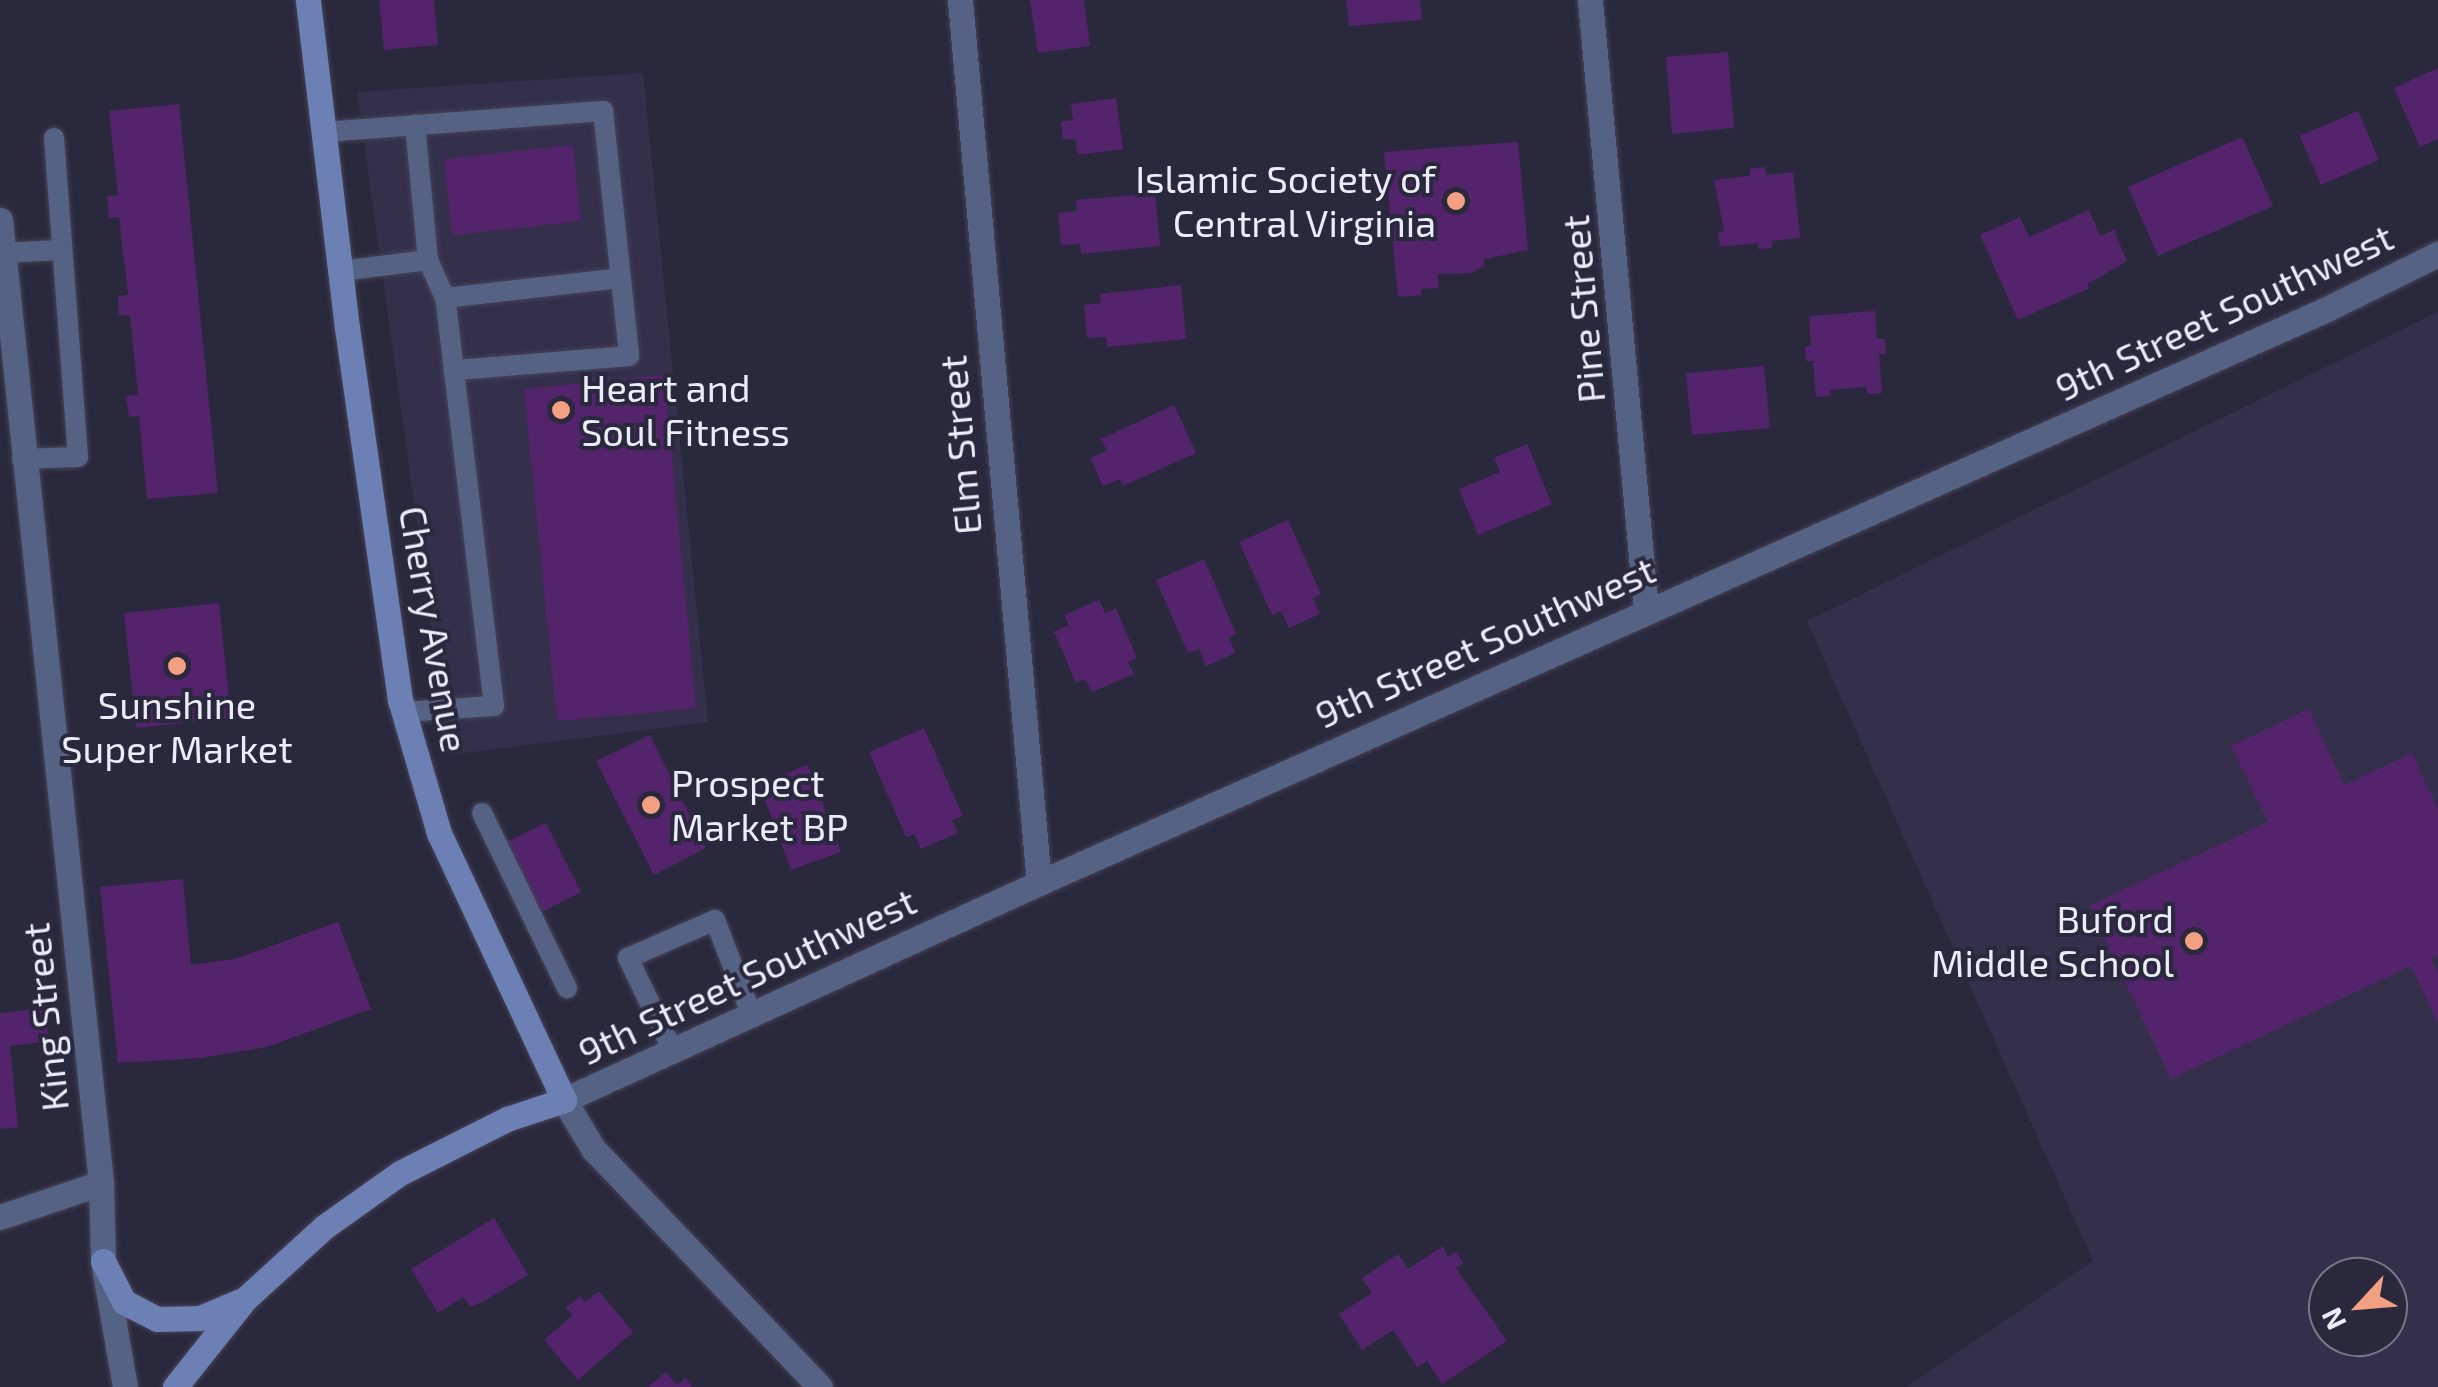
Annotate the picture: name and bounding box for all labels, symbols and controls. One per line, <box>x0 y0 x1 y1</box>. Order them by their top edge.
place label: Islamic Society of Central Virginia <box>1134 156 1436 245</box>
marker: Islamic Society of Central Virginia <box>1445 190 1467 212</box>
street label: Pine Street <box>1552 213 1614 405</box>
street label: 9th Street Southwest <box>2048 214 2400 410</box>
street label: Elm Street <box>929 353 991 537</box>
place label: Heart and Soul Fitness <box>581 365 791 454</box>
marker: Heart and Soul Fitness <box>550 399 572 421</box>
street label: Cherry Avenue <box>390 502 478 756</box>
street label: 9th Street Southwest <box>1308 546 1662 738</box>
marker: Sunshine Super Market <box>166 655 188 677</box>
place label: Sunshine Super Market <box>61 682 293 772</box>
place label: Prospect Market BP <box>671 760 849 849</box>
marker: Prospect Market BP <box>640 794 662 816</box>
street label: 9th Street Southwest <box>571 878 923 1074</box>
place label: Buford Middle School <box>1931 896 2174 986</box>
street label: King Street <box>12 921 78 1113</box>
marker: Buford Middle School <box>2183 930 2205 952</box>
north arrow <box>2308 1257 2408 1357</box>
text: N <box>2313 1303 2353 1336</box>

